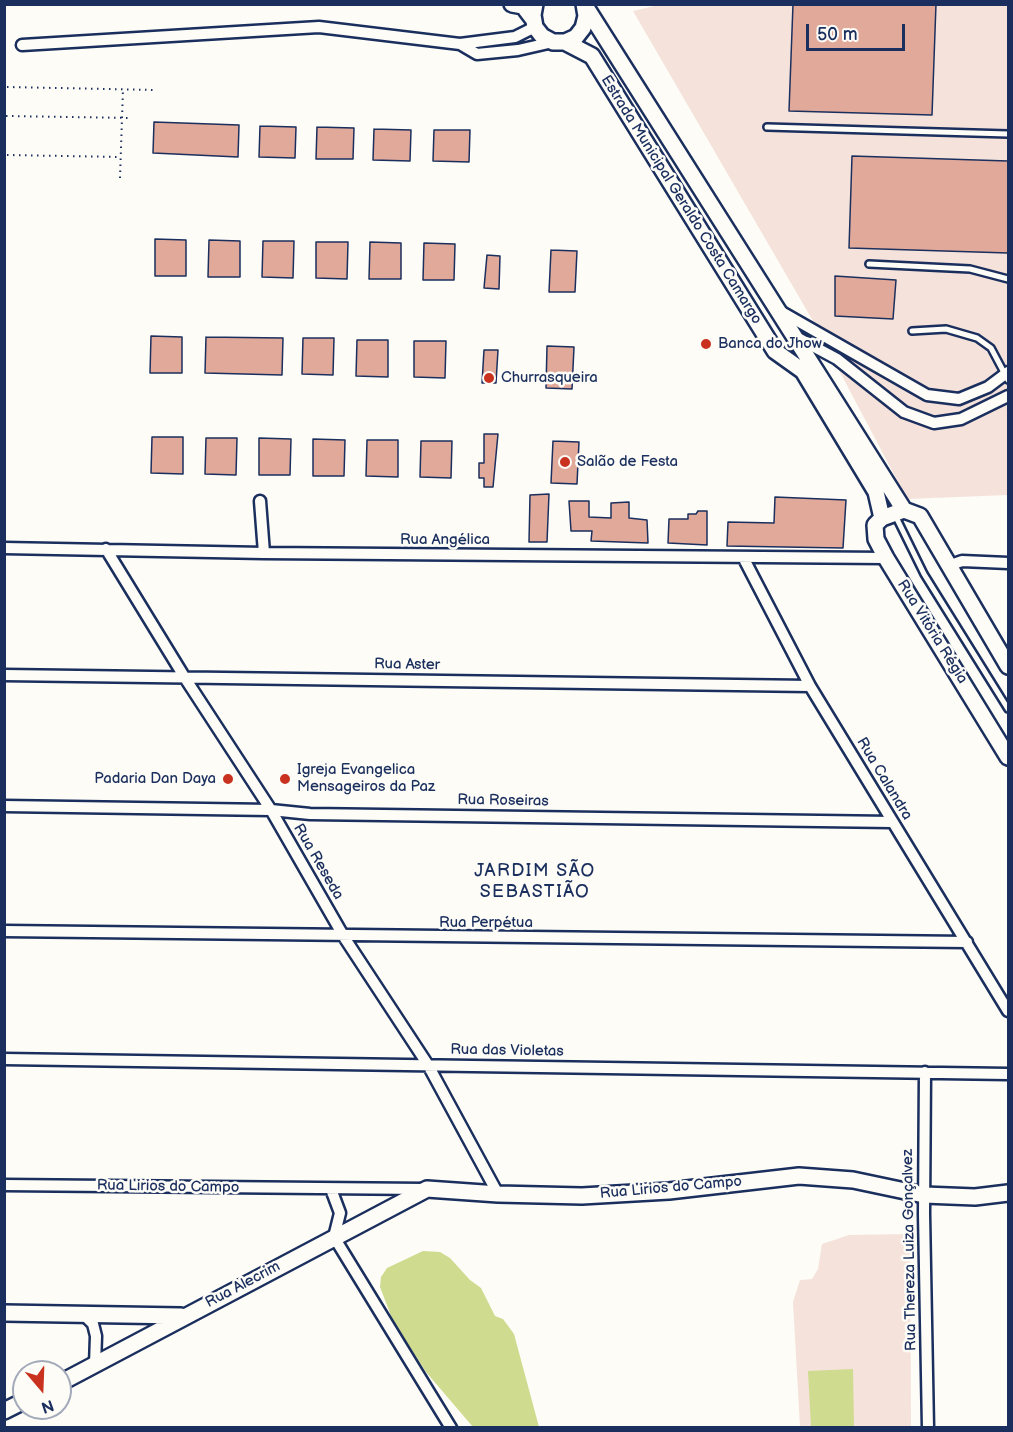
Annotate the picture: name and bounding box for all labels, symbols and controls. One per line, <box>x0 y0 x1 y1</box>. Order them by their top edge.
scale bar <box>809 12 908 50</box>
text: 50 m <box>817 24 858 45</box>
street label: Estrada Municipal Geraldo Costa Camargo <box>597 72 765 328</box>
place label: Banca do Jhow <box>718 335 822 353</box>
marker: Banca do Jhow <box>699 337 713 351</box>
place label: Churrasqueira <box>501 369 598 387</box>
marker: Churrasqueira <box>482 371 496 385</box>
place label: Salão de Festa <box>577 453 678 471</box>
marker: Salão de Festa <box>558 455 572 469</box>
street label: Rua Angélica <box>400 531 490 549</box>
street label: Rua Vitória Régia <box>893 577 971 687</box>
street label: Rua Aster <box>374 655 440 675</box>
street label: Rua Calandra <box>852 734 916 824</box>
place label: Igreja Evangelica Mensageiros da Paz <box>297 761 435 796</box>
place label: Padaria Dan Daya <box>94 770 216 788</box>
marker: Padaria Dan Daya <box>221 772 235 786</box>
marker: Igreja Evangelica Mensageiros da Paz <box>278 772 292 786</box>
street label: Rua Roseiras <box>457 791 549 811</box>
street label: Rua Reseda <box>289 821 347 903</box>
district label: JARDIM SÃO SEBASTIÃO <box>474 860 596 902</box>
street label: Rua Perpétua <box>439 914 533 932</box>
street label: Rua das Violetas <box>450 1041 564 1061</box>
street label: Rua Thereza Luiza Gonçalvez <box>899 1149 921 1351</box>
street label: Rua Lirios do Campo <box>599 1173 743 1203</box>
street label: Rua Lirios do Campo <box>97 1177 239 1197</box>
street label: Rua Alecrim <box>202 1258 284 1312</box>
north arrow <box>12 1360 72 1420</box>
text: N <box>39 1395 56 1417</box>

